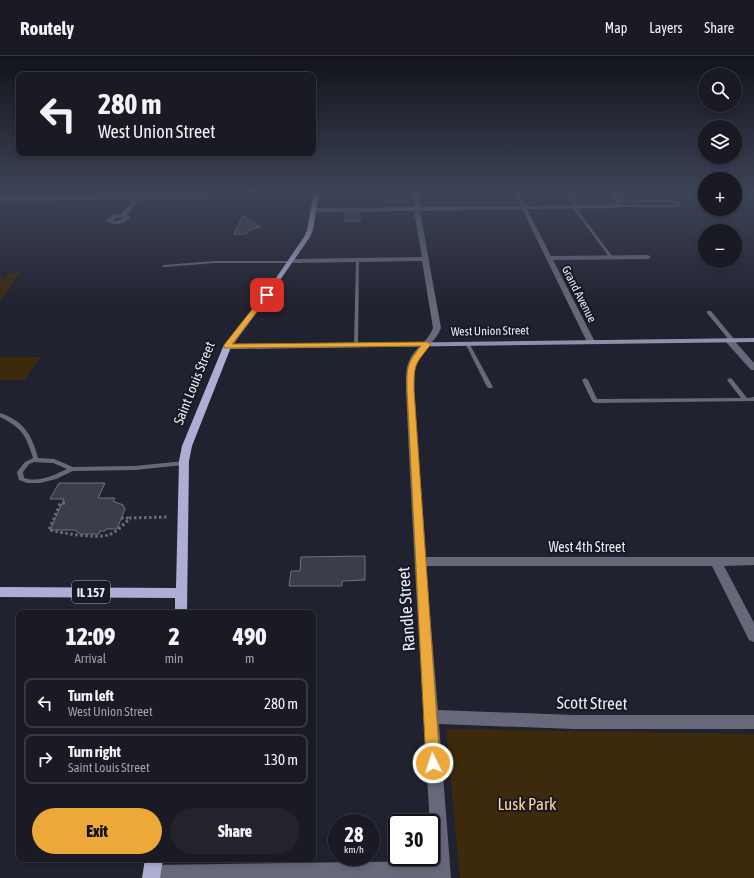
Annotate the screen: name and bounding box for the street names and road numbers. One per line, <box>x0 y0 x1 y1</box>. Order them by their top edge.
street label: Grand Avenue <box>559 263 599 325</box>
street label: West Union Street <box>451 323 530 339</box>
street label: Saint Louis Street <box>170 339 218 427</box>
street label: West 4th Street <box>548 539 626 555</box>
street label: Randle Street <box>393 566 419 652</box>
road number: IL 157 <box>72 581 110 603</box>
street label: Scott Street <box>556 692 628 714</box>

